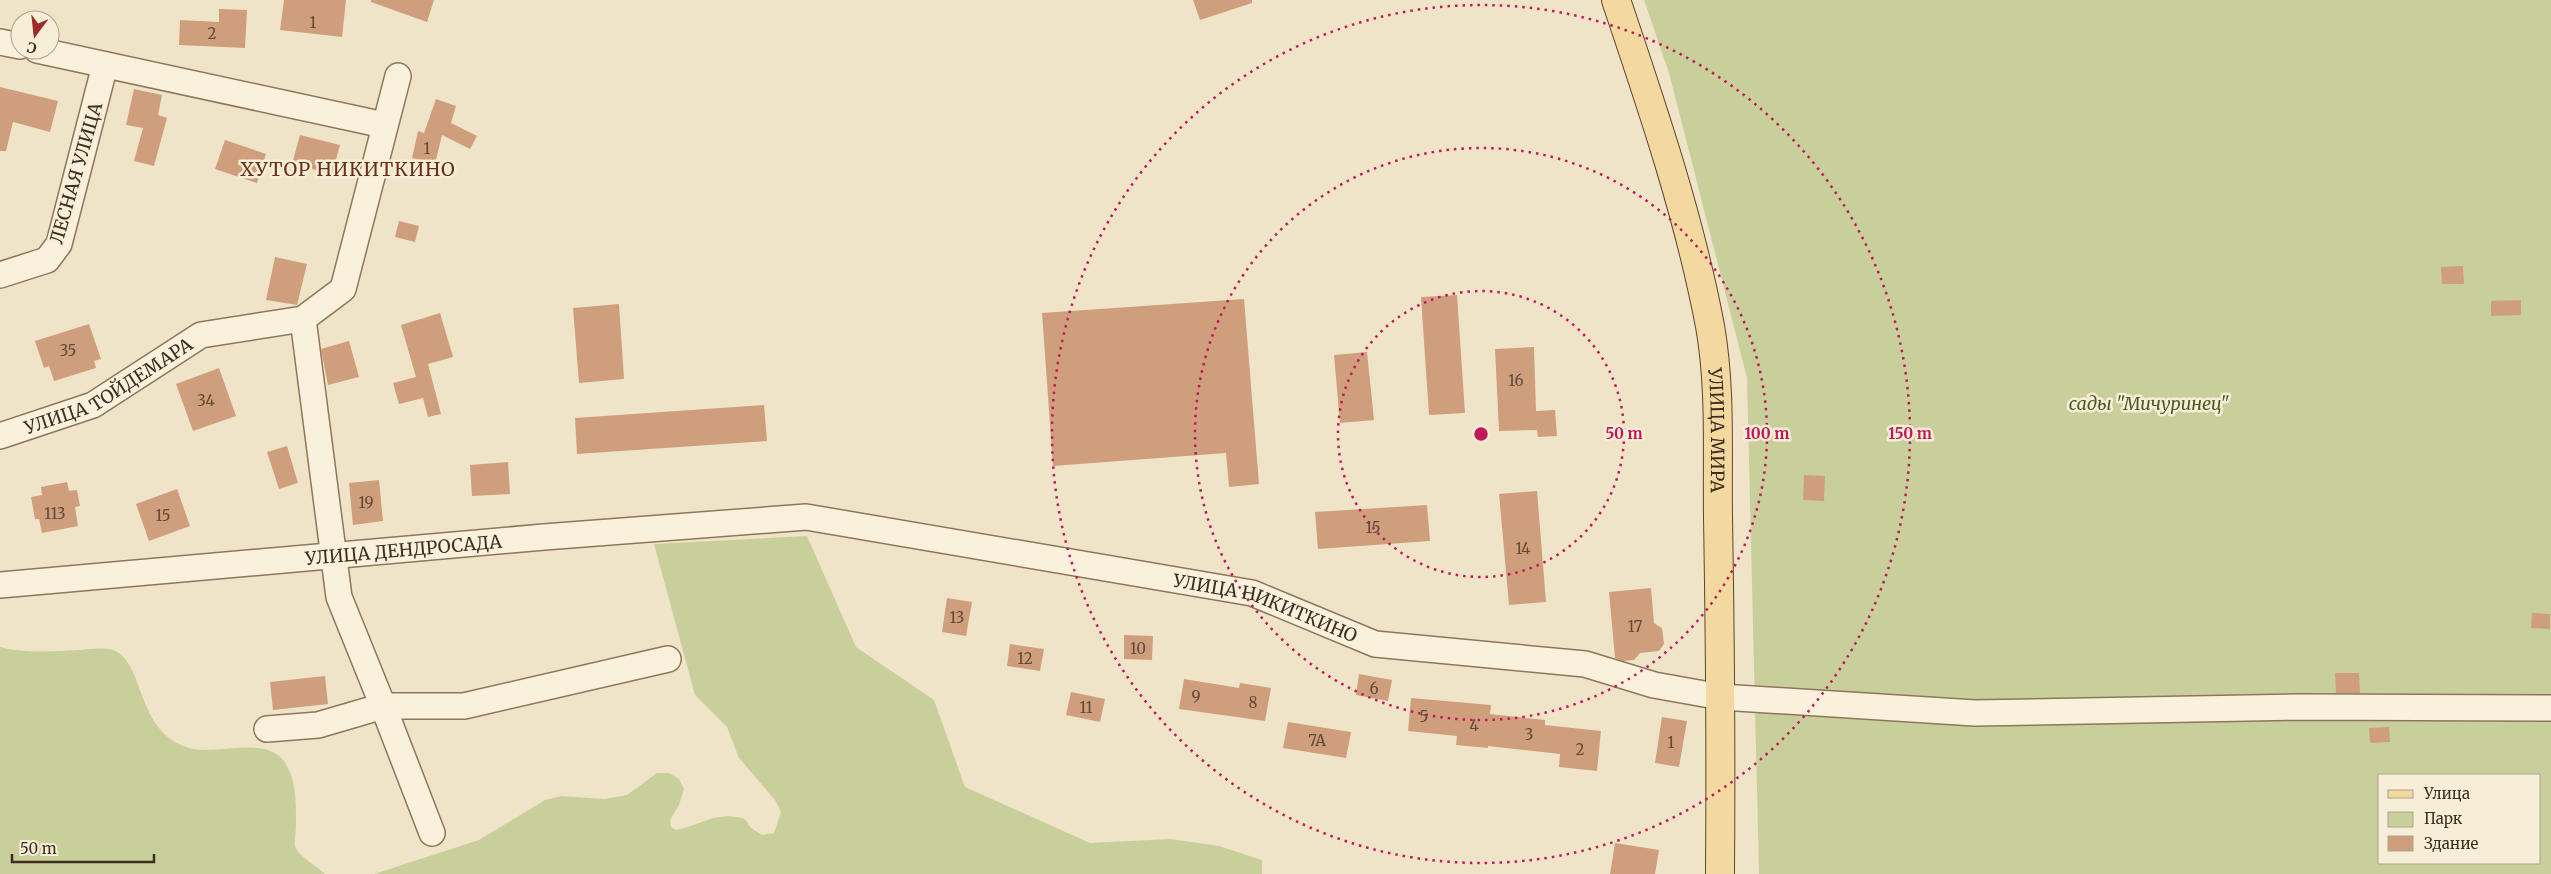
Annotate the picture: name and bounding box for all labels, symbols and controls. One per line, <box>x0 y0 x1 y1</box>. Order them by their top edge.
north arrow <box>10 10 60 60</box>
house number: 1 <box>310 13 317 32</box>
house number: 2 <box>208 24 217 43</box>
text: С <box>25 38 38 57</box>
street label: ЛЕСНАЯ УЛИЦА <box>45 99 107 246</box>
house number: 1 <box>424 139 431 158</box>
district label: ХУТОР НИКИТКИНО <box>240 157 456 181</box>
street label: УЛИЦА ТОЙДЕМАРА <box>20 332 197 439</box>
house number: 35 <box>60 341 76 360</box>
street label: УЛИЦА МИРА <box>1704 366 1729 493</box>
house number: 16 <box>1508 371 1524 390</box>
house number: 34 <box>197 391 215 410</box>
park label: сады "Мичуринец" <box>2069 392 2229 415</box>
text: 50 m <box>1605 424 1643 443</box>
text: 100 m <box>1745 424 1789 443</box>
text: 150 m <box>1888 424 1932 443</box>
centre of rings <box>1472 425 1490 443</box>
house number: 19 <box>358 493 374 512</box>
house number: 113 <box>44 504 66 523</box>
house number: 15 <box>155 506 171 525</box>
house number: 15 <box>1365 518 1381 537</box>
street label: УЛИЦА ДЕНДРОСАДА <box>303 529 503 570</box>
house number: 14 <box>1515 539 1531 558</box>
street label: УЛИЦА НИКИТКИНО <box>1170 568 1361 647</box>
house number: 13 <box>950 608 964 627</box>
house number: 17 <box>1628 617 1643 636</box>
house number: 10 <box>1130 639 1146 658</box>
house number: 12 <box>1017 649 1033 668</box>
house number: 6 <box>1369 679 1379 698</box>
house number: 9 <box>1191 687 1201 706</box>
house number: 8 <box>1249 693 1258 712</box>
house number: 11 <box>1079 698 1093 717</box>
house number: 5 <box>1420 707 1428 726</box>
house number: 4 <box>1469 716 1479 735</box>
house number: 3 <box>1525 725 1533 744</box>
house number: 7А <box>1308 731 1326 750</box>
house number: 1 <box>1668 733 1675 752</box>
house number: 2 <box>1576 740 1585 759</box>
legend <box>2378 774 2541 864</box>
text: Улица <box>2423 784 2470 803</box>
text: Парк <box>2424 809 2463 828</box>
scale bar <box>12 832 155 864</box>
text: Здание <box>2424 834 2478 853</box>
text: 50 m <box>20 839 57 858</box>

